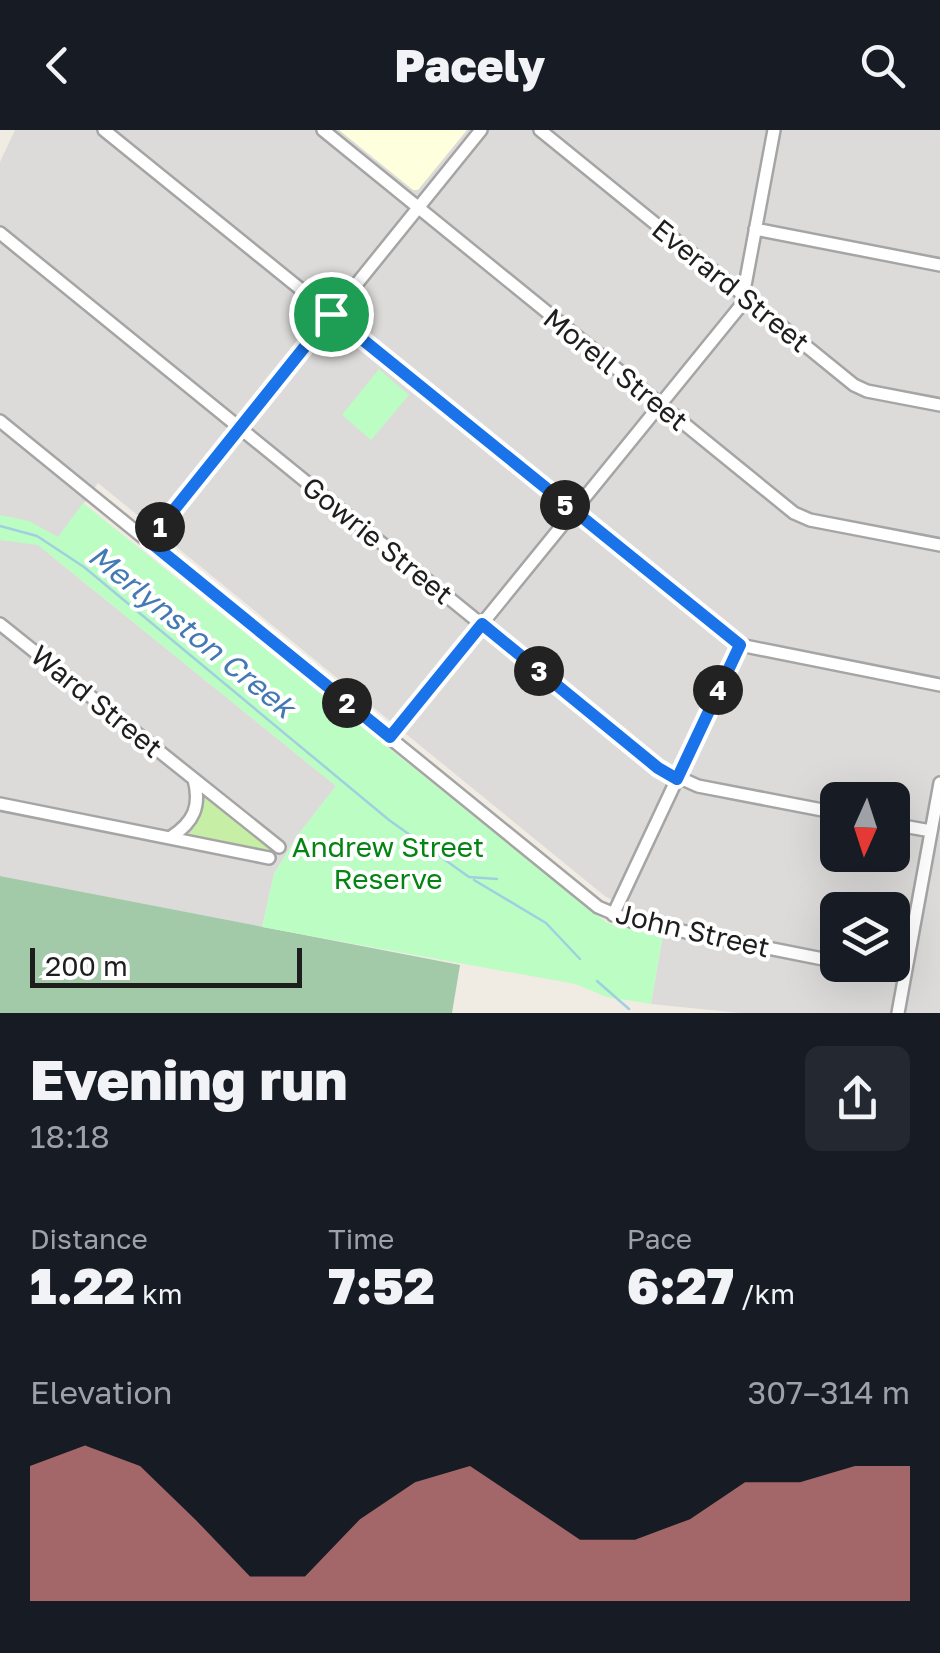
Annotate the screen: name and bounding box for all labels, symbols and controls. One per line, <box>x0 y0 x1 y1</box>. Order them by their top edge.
icon: back <box>30 38 85 93</box>
text: Pacely <box>395 38 545 92</box>
icon: search <box>855 38 910 93</box>
street label: Everard Street <box>646 212 816 358</box>
pin <box>289 272 374 357</box>
icon: arrive <box>304 287 359 342</box>
street label: Morell Street <box>537 301 695 437</box>
street label: Gowrie Street <box>296 469 460 611</box>
pin: 5 <box>540 480 590 530</box>
text: 5 <box>556 488 574 521</box>
pin: 1 <box>135 502 185 552</box>
text: 1 <box>153 510 167 543</box>
water label: Merlynston Creek <box>82 537 305 727</box>
street label: Ward Street <box>25 638 169 764</box>
pin: 3 <box>514 646 564 696</box>
text: 3 <box>530 654 548 687</box>
pin: 4 <box>693 665 743 715</box>
text: 4 <box>709 673 727 706</box>
pin: 2 <box>322 678 372 728</box>
text: 2 <box>338 686 356 719</box>
north arrow <box>820 782 910 872</box>
map controls <box>820 782 910 982</box>
park label: Andrew Street Reserve <box>292 830 484 895</box>
button: layers <box>820 892 910 982</box>
street label: John Street <box>613 896 773 964</box>
scale bar <box>30 943 302 988</box>
text: 200 m <box>45 949 128 982</box>
text: Evening run <box>30 1046 348 1112</box>
button: share <box>805 1046 910 1151</box>
text: 18:18 <box>30 1117 110 1155</box>
text: Distance <box>30 1222 148 1255</box>
text: Time <box>328 1222 394 1255</box>
text: Pace <box>627 1222 692 1255</box>
text: 1.22 <box>30 1255 135 1315</box>
text: 7:52 <box>328 1255 435 1315</box>
text: 6:27 <box>627 1255 734 1315</box>
text: km <box>135 1277 183 1310</box>
text: /km <box>734 1277 795 1310</box>
text: Elevation <box>30 1373 172 1411</box>
text: 307–314 m <box>747 1373 910 1411</box>

